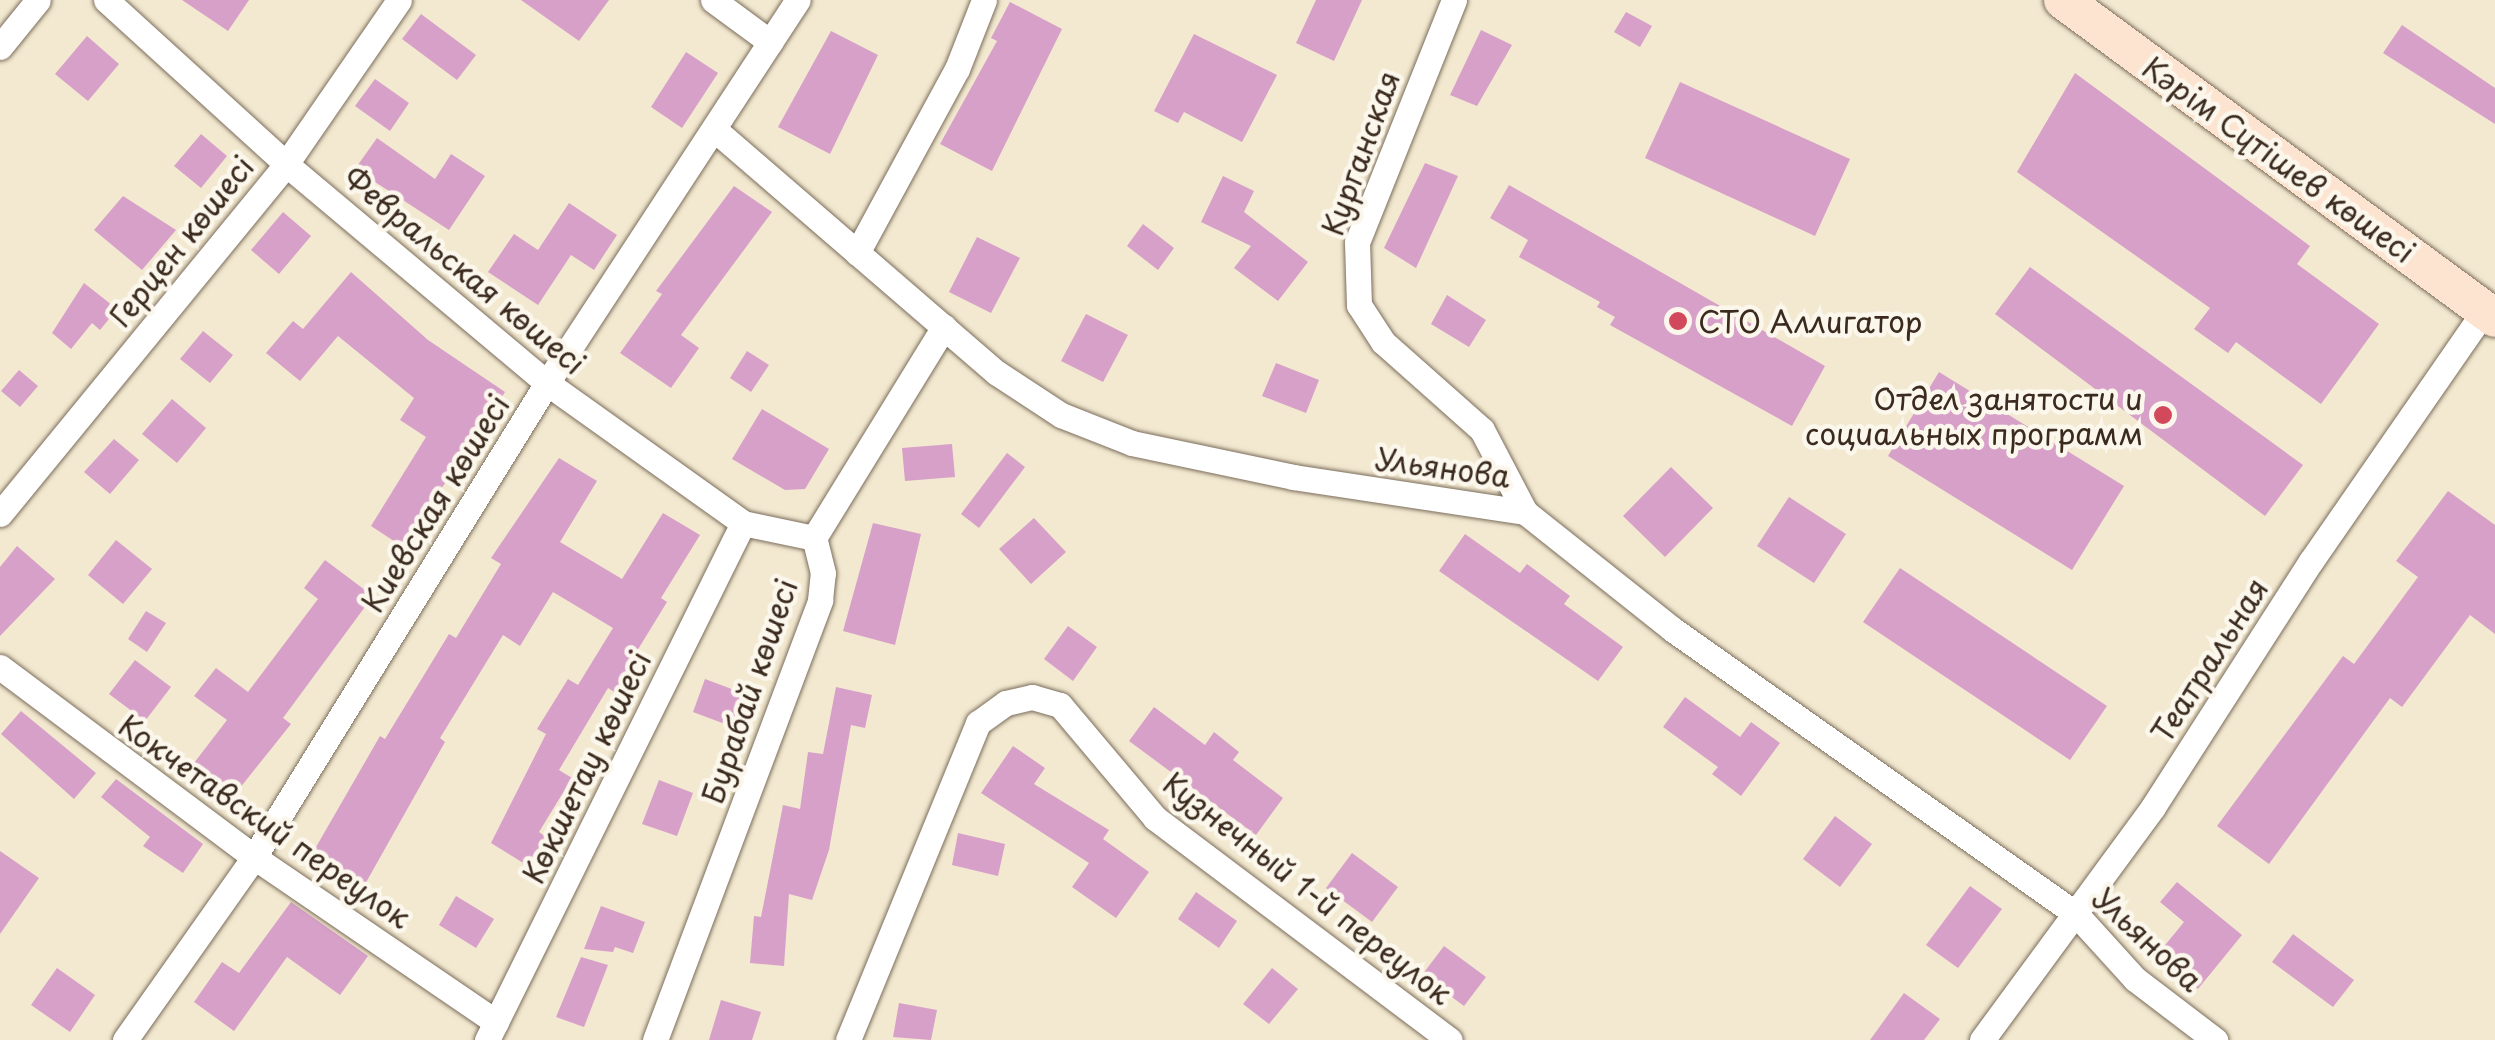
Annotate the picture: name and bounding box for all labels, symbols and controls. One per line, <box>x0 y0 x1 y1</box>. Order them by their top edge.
street label: Кәрім Сүтішев көшесі <box>2135 48 2423 270</box>
street label: Курганская <box>1314 66 1406 240</box>
street label: Герцен көшесі <box>101 148 261 334</box>
street label: Февральская көшесі <box>336 158 594 382</box>
place label: СТО Аллигатор <box>1698 303 1925 339</box>
marker: СТО Аллигатор <box>1667 310 1689 332</box>
place label: Отдел занятости и социальных программ <box>1805 380 2143 450</box>
street label: Киевская көшесі <box>354 387 516 619</box>
marker: Отдел занятости и социальных программ <box>2152 404 2174 426</box>
street label: Ульянова <box>1373 440 1513 494</box>
street label: Театральная <box>2143 571 2275 749</box>
street label: Бурабай көшесі <box>694 574 804 808</box>
street label: Көкшетау көшесі <box>514 645 658 889</box>
street label: Кокчетавский переулок <box>112 707 418 935</box>
street label: Кузнечный 1-й переулок <box>1156 764 1460 1012</box>
street label: Ульянова <box>2086 880 2210 998</box>

